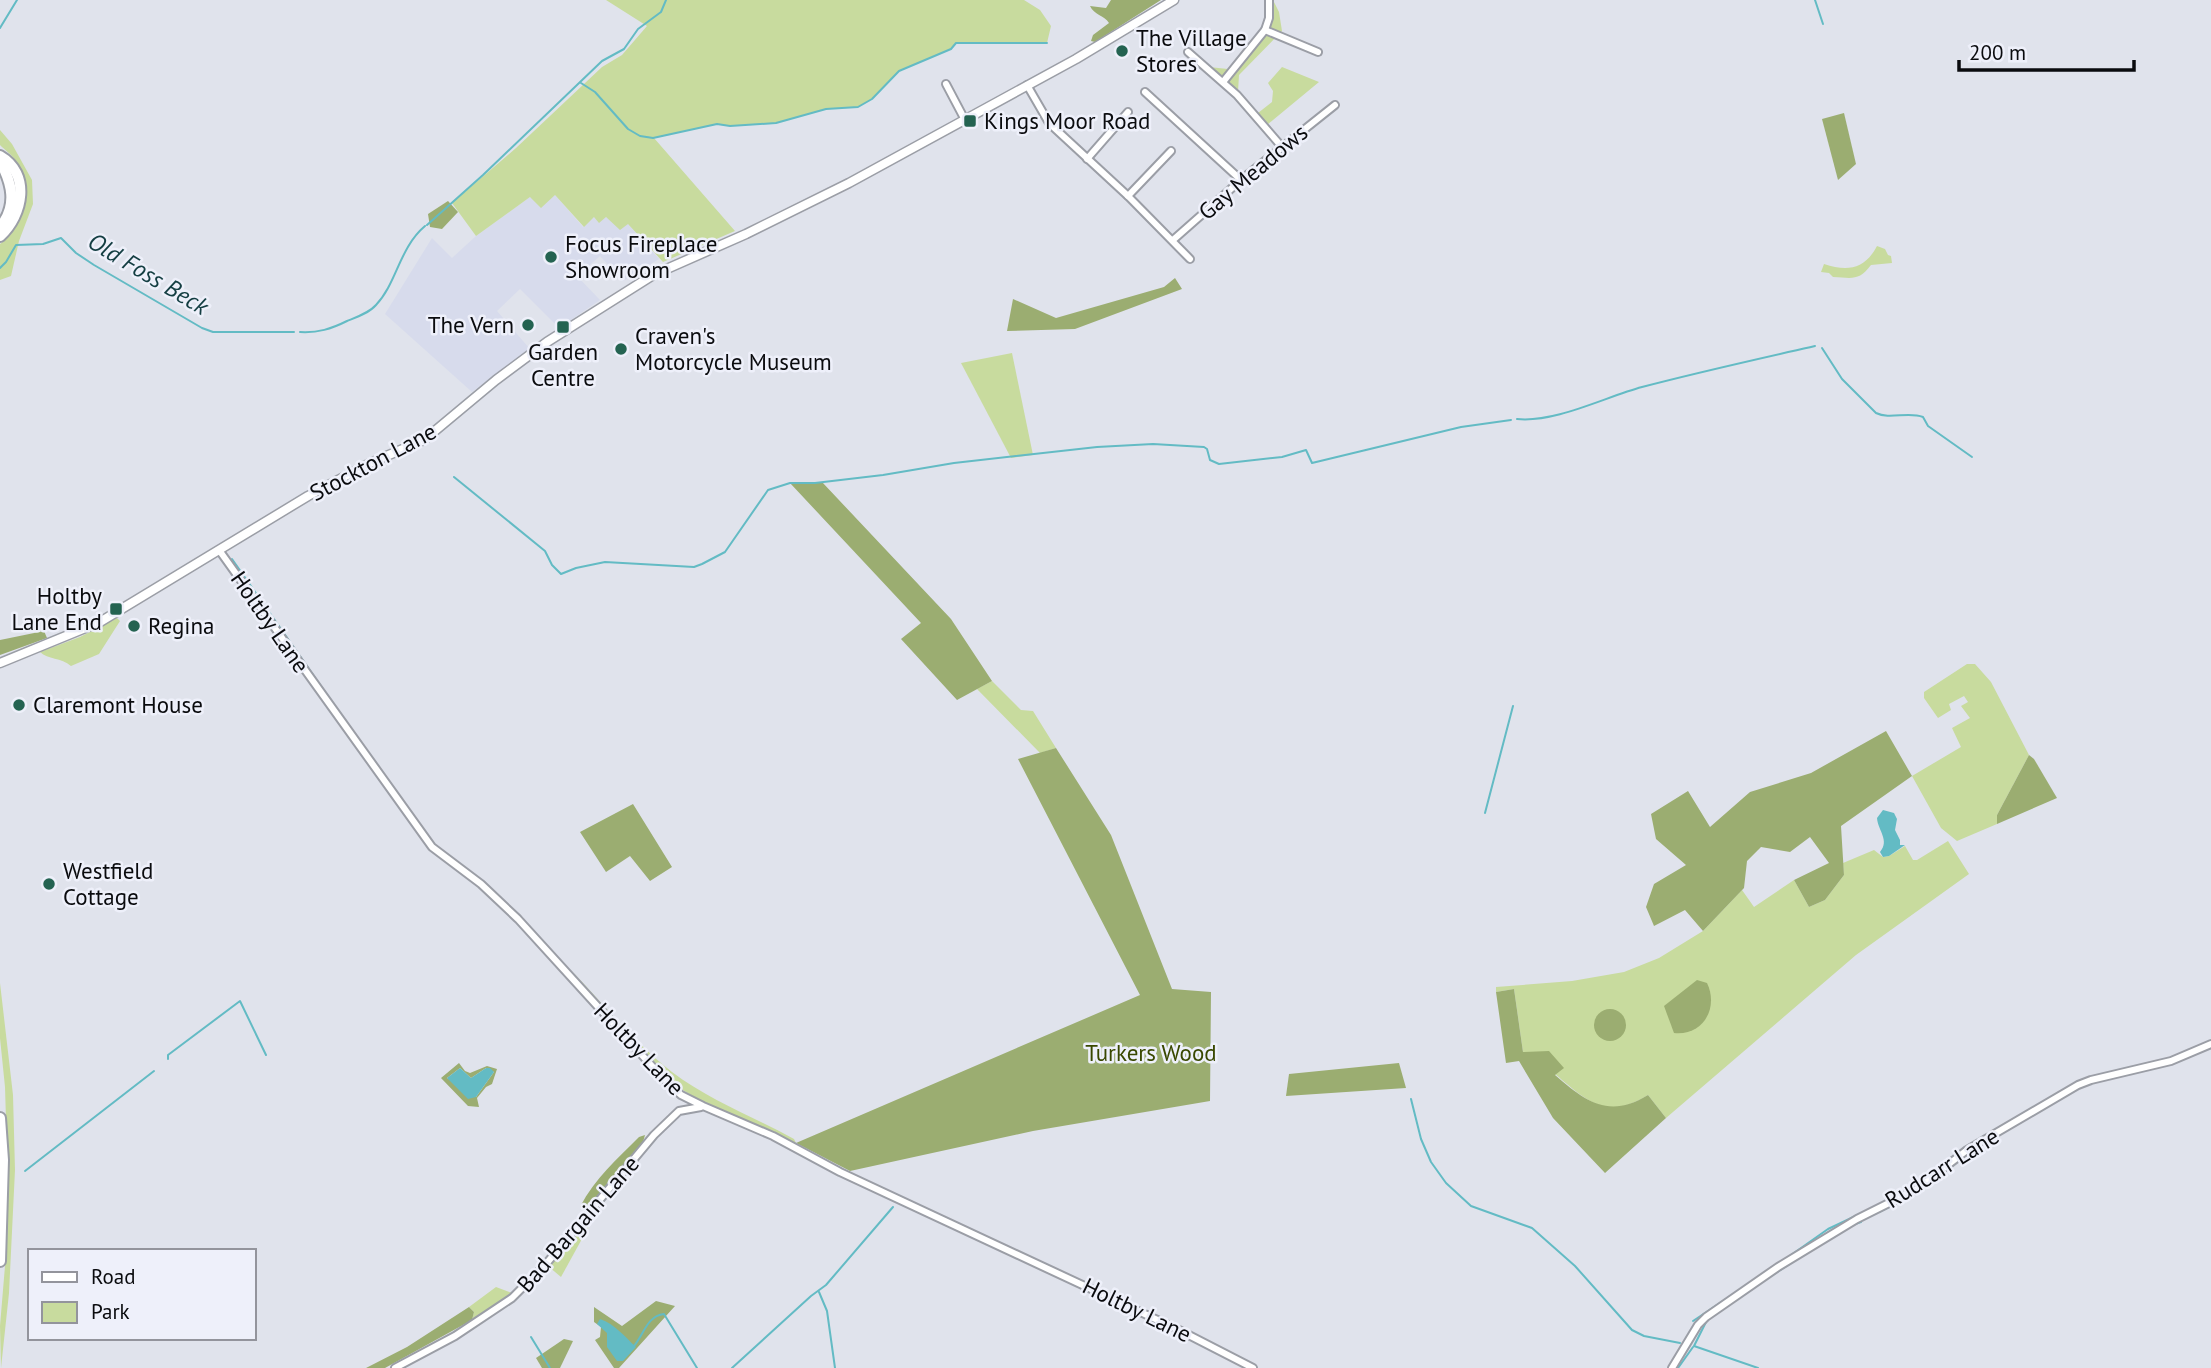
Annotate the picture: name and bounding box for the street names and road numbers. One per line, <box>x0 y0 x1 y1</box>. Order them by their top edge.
street label: Gay Meadows <box>1192 117 1313 226</box>
street label: Stockton Lane <box>305 416 441 507</box>
street label: Holtby Lane <box>225 565 316 678</box>
street label: Holtby Lane <box>588 996 691 1101</box>
street label: Rudcarr Lane <box>1879 1121 2004 1214</box>
street label: Bad Bargain Lane <box>510 1149 645 1298</box>
street label: Holtby Lane <box>1078 1271 1196 1348</box>

